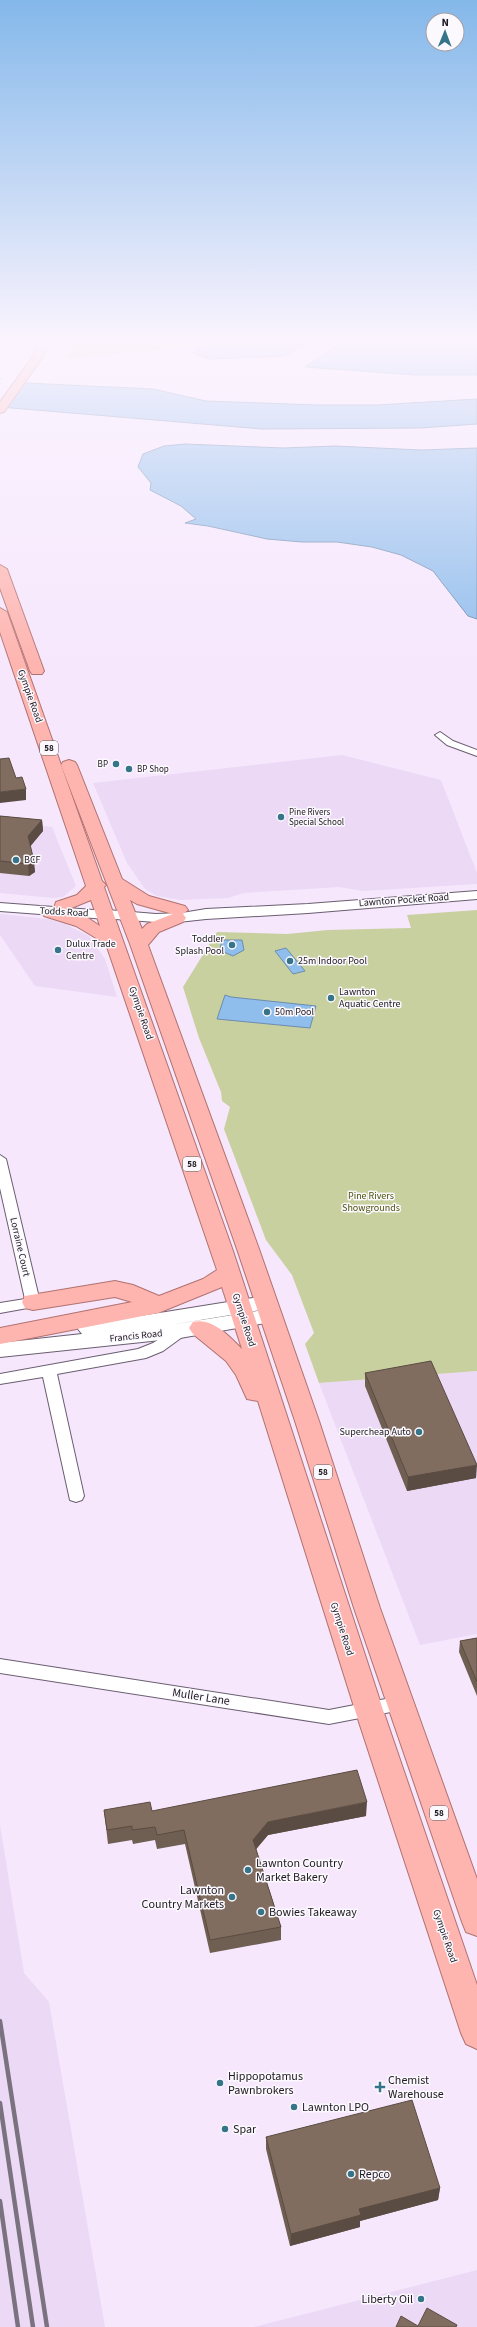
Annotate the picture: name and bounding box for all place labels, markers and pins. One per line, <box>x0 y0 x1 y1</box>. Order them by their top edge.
place label: BP <box>98 758 108 771</box>
marker: BP <box>111 759 121 769</box>
place label: BP Shop <box>137 763 169 776</box>
marker: BP Shop <box>124 764 134 774</box>
place label: Pine Rivers Special School <box>289 806 344 829</box>
marker: Pine Rivers Special School <box>276 812 286 822</box>
place label: BCF <box>24 853 41 867</box>
marker: BCF <box>11 855 21 865</box>
place label: Toddler Splash Pool <box>175 932 225 958</box>
place label: Dulux Trade Centre <box>66 937 116 963</box>
marker: Toddler Splash Pool <box>227 940 237 950</box>
marker: Dulux Trade Centre <box>53 945 63 955</box>
place label: 25m Indoor Pool <box>298 954 367 968</box>
marker: 25m Indoor Pool <box>285 956 295 966</box>
place label: Lawnton Aquatic Centre <box>339 985 401 1011</box>
marker: Lawnton Aquatic Centre <box>326 993 336 1003</box>
place label: 50m Pool <box>275 1005 314 1019</box>
marker: 50m Pool <box>262 1007 272 1017</box>
place label: Supercheap Auto <box>339 1425 411 1439</box>
marker: Supercheap Auto <box>414 1427 424 1437</box>
place label: Lawnton Country Market Bakery <box>256 1855 343 1886</box>
marker: Lawnton Country Market Bakery <box>243 1865 253 1875</box>
place label: Lawnton Country Markets <box>142 1882 224 1913</box>
marker: Lawnton Country Markets <box>227 1892 237 1902</box>
place label: Bowies Takeaway <box>269 1904 357 1921</box>
marker: Bowies Takeaway <box>256 1907 266 1917</box>
place label: Hippopotamus Pawnbrokers <box>228 2068 303 2099</box>
place label: Chemist Warehouse <box>388 2072 444 2103</box>
marker: Hippopotamus Pawnbrokers <box>215 2078 225 2088</box>
marker: Chemist Warehouse <box>375 2082 385 2092</box>
place label: Lawnton LPO <box>302 2099 369 2116</box>
marker: Lawnton LPO <box>289 2102 299 2112</box>
place label: Spar <box>233 2121 257 2138</box>
marker: Spar <box>220 2124 230 2134</box>
place label: Repco <box>359 2166 390 2183</box>
marker: Repco <box>346 2169 356 2179</box>
place label: Liberty Oil <box>361 2291 413 2308</box>
marker: Liberty Oil <box>416 2294 426 2304</box>

